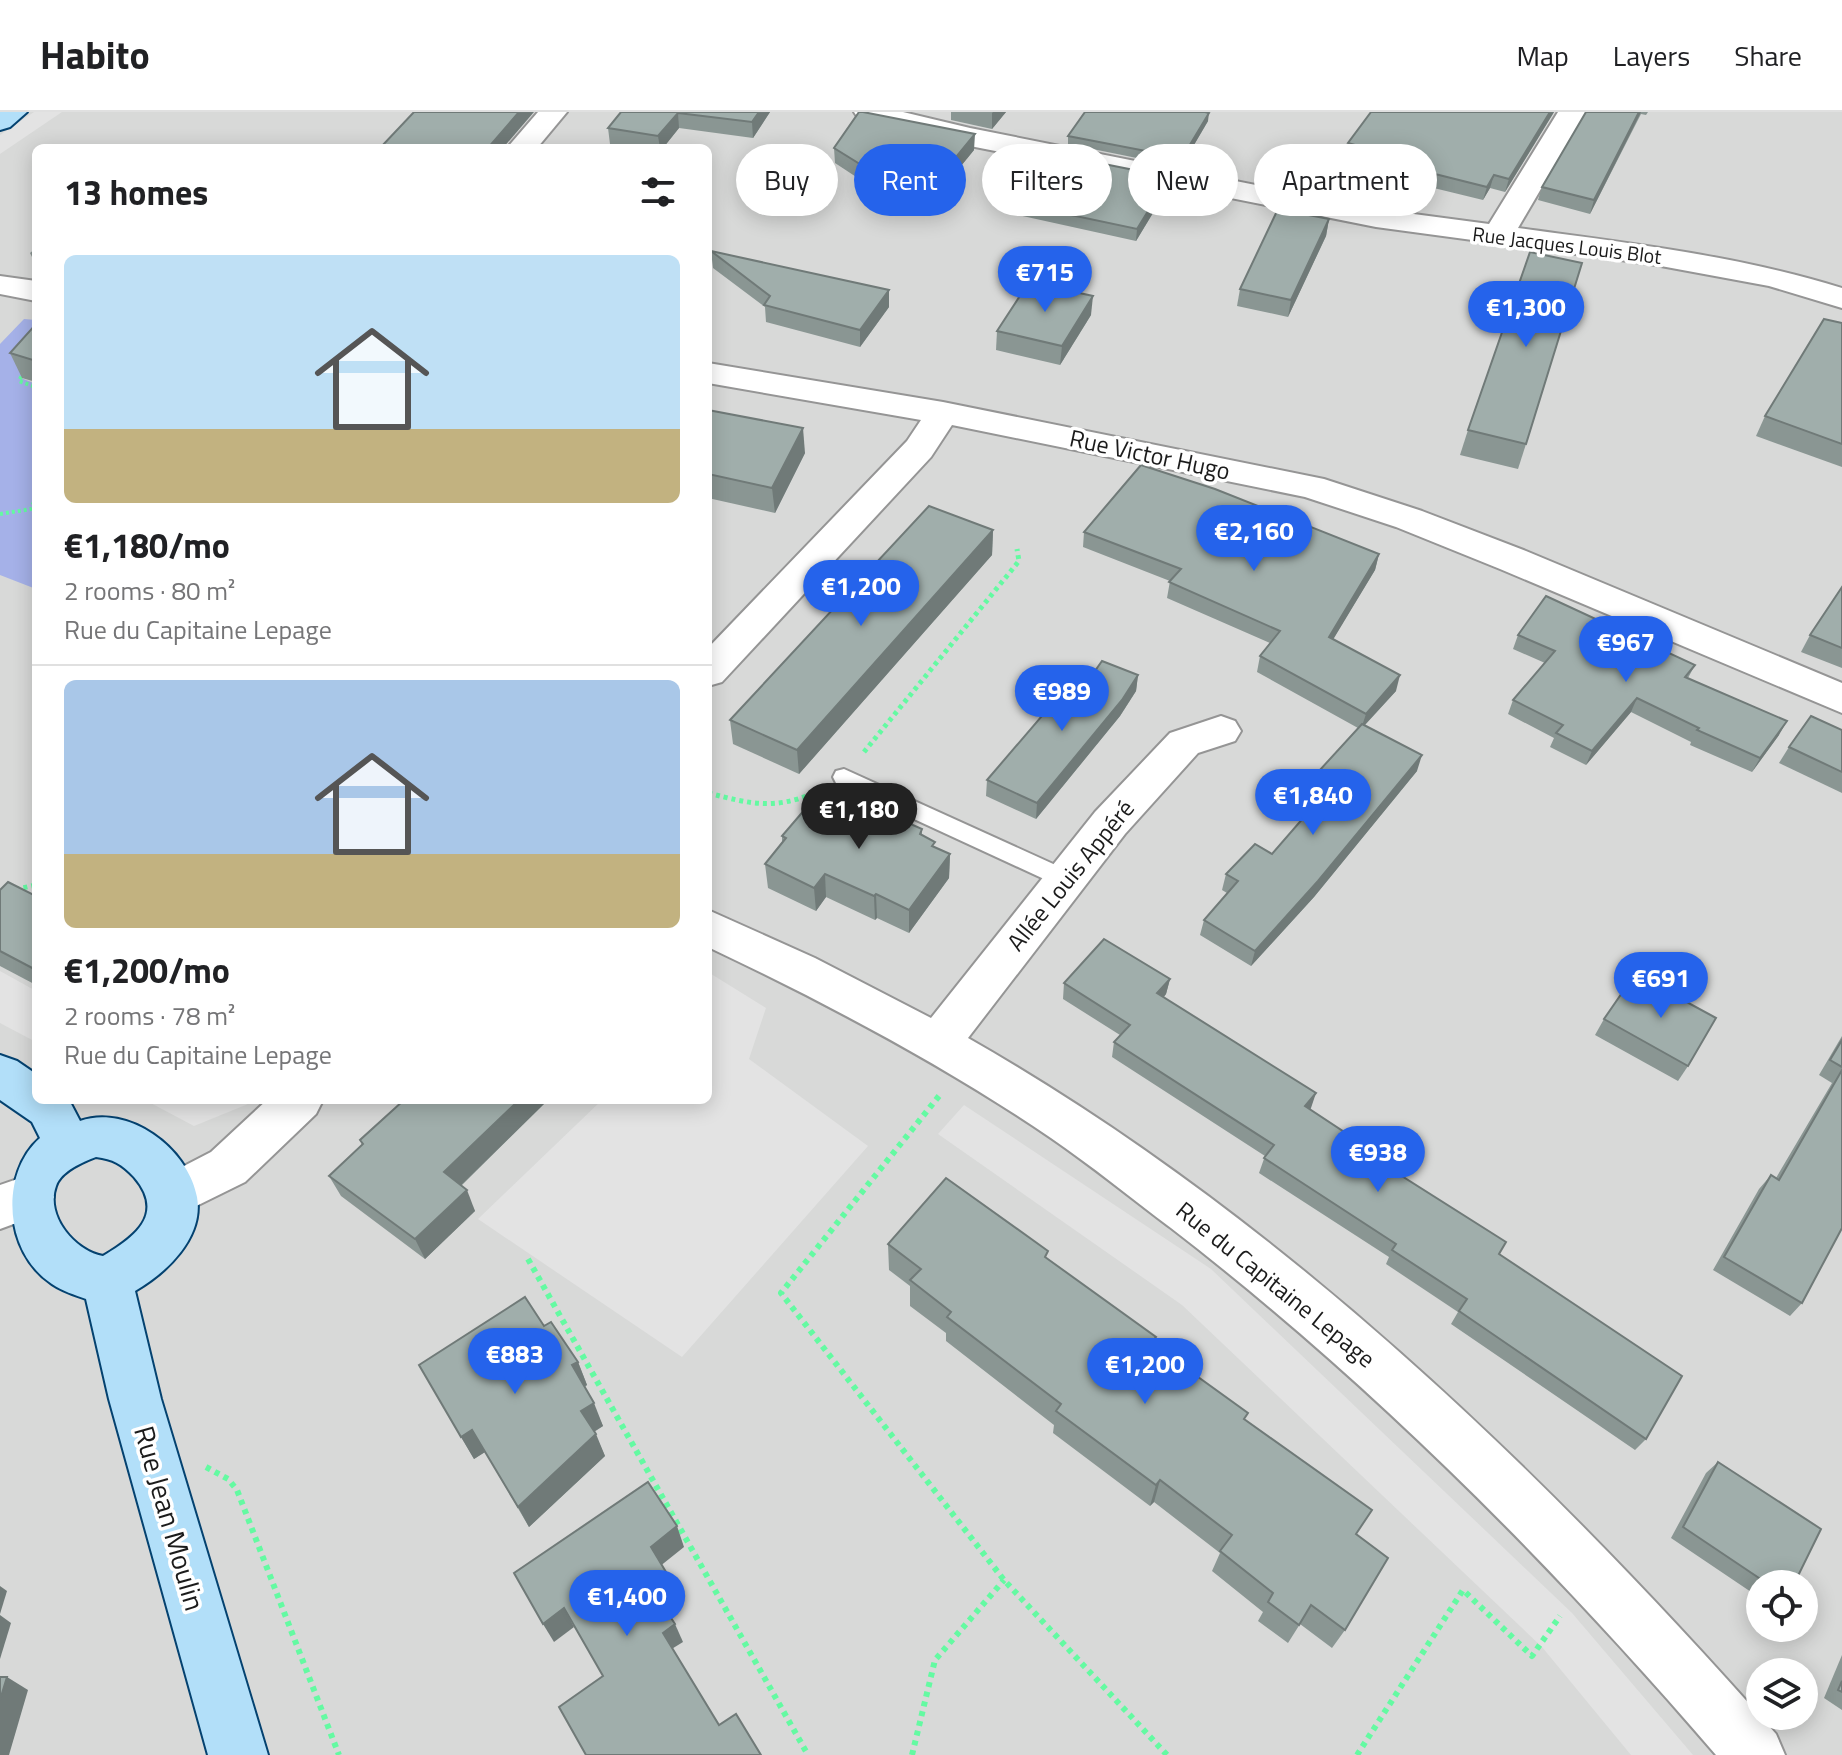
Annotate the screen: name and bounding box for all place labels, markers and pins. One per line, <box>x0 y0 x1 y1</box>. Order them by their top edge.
pin: €715 <box>998 246 1092 314</box>
pin: €1,300 <box>1461 281 1591 349</box>
pin: €2,160 <box>1189 505 1319 573</box>
pin: €1,200 <box>796 560 926 628</box>
pin: €967 <box>1579 616 1673 684</box>
pin: €989 <box>1015 665 1109 733</box>
pin: €1,840 <box>1248 769 1378 837</box>
pin: €1,180 <box>794 783 924 851</box>
pin: €691 <box>1614 952 1708 1020</box>
pin: €938 <box>1331 1126 1425 1194</box>
pin: €883 <box>468 1328 562 1396</box>
pin: €1,200 <box>1080 1338 1210 1406</box>
pin: €1,400 <box>562 1570 692 1638</box>

